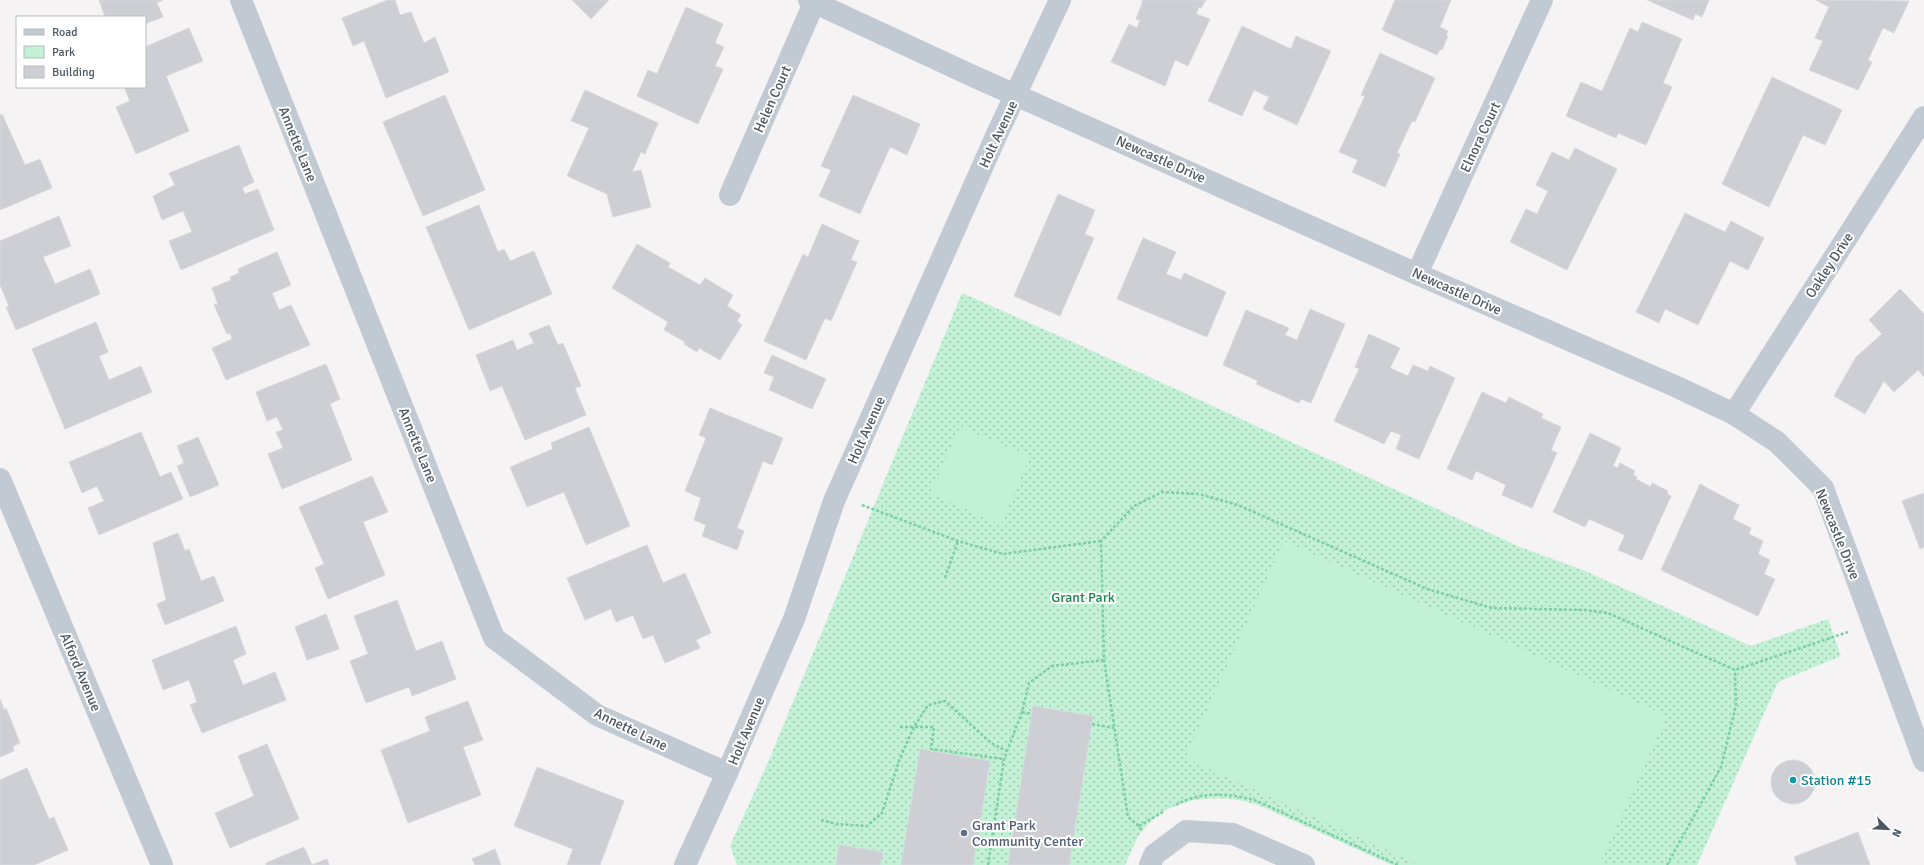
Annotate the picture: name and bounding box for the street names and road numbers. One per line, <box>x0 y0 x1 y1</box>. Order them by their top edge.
street label: Helen Court <box>750 63 795 135</box>
street label: Holt Avenue <box>975 98 1021 171</box>
street label: Elnora Court <box>1457 99 1504 175</box>
street label: Annette Lane <box>275 104 320 184</box>
street label: Newcastle Drive <box>1113 132 1208 187</box>
street label: Oakley Drive <box>1802 229 1857 301</box>
street label: Newcastle Drive <box>1409 264 1504 319</box>
street label: Holt Avenue <box>844 394 889 467</box>
street label: Annette Lane <box>395 405 440 485</box>
street label: Newcastle Drive <box>1812 486 1863 582</box>
street label: Alford Avenue <box>56 630 105 714</box>
street label: Holt Avenue <box>724 695 768 768</box>
street label: Annette Lane <box>591 704 670 755</box>

